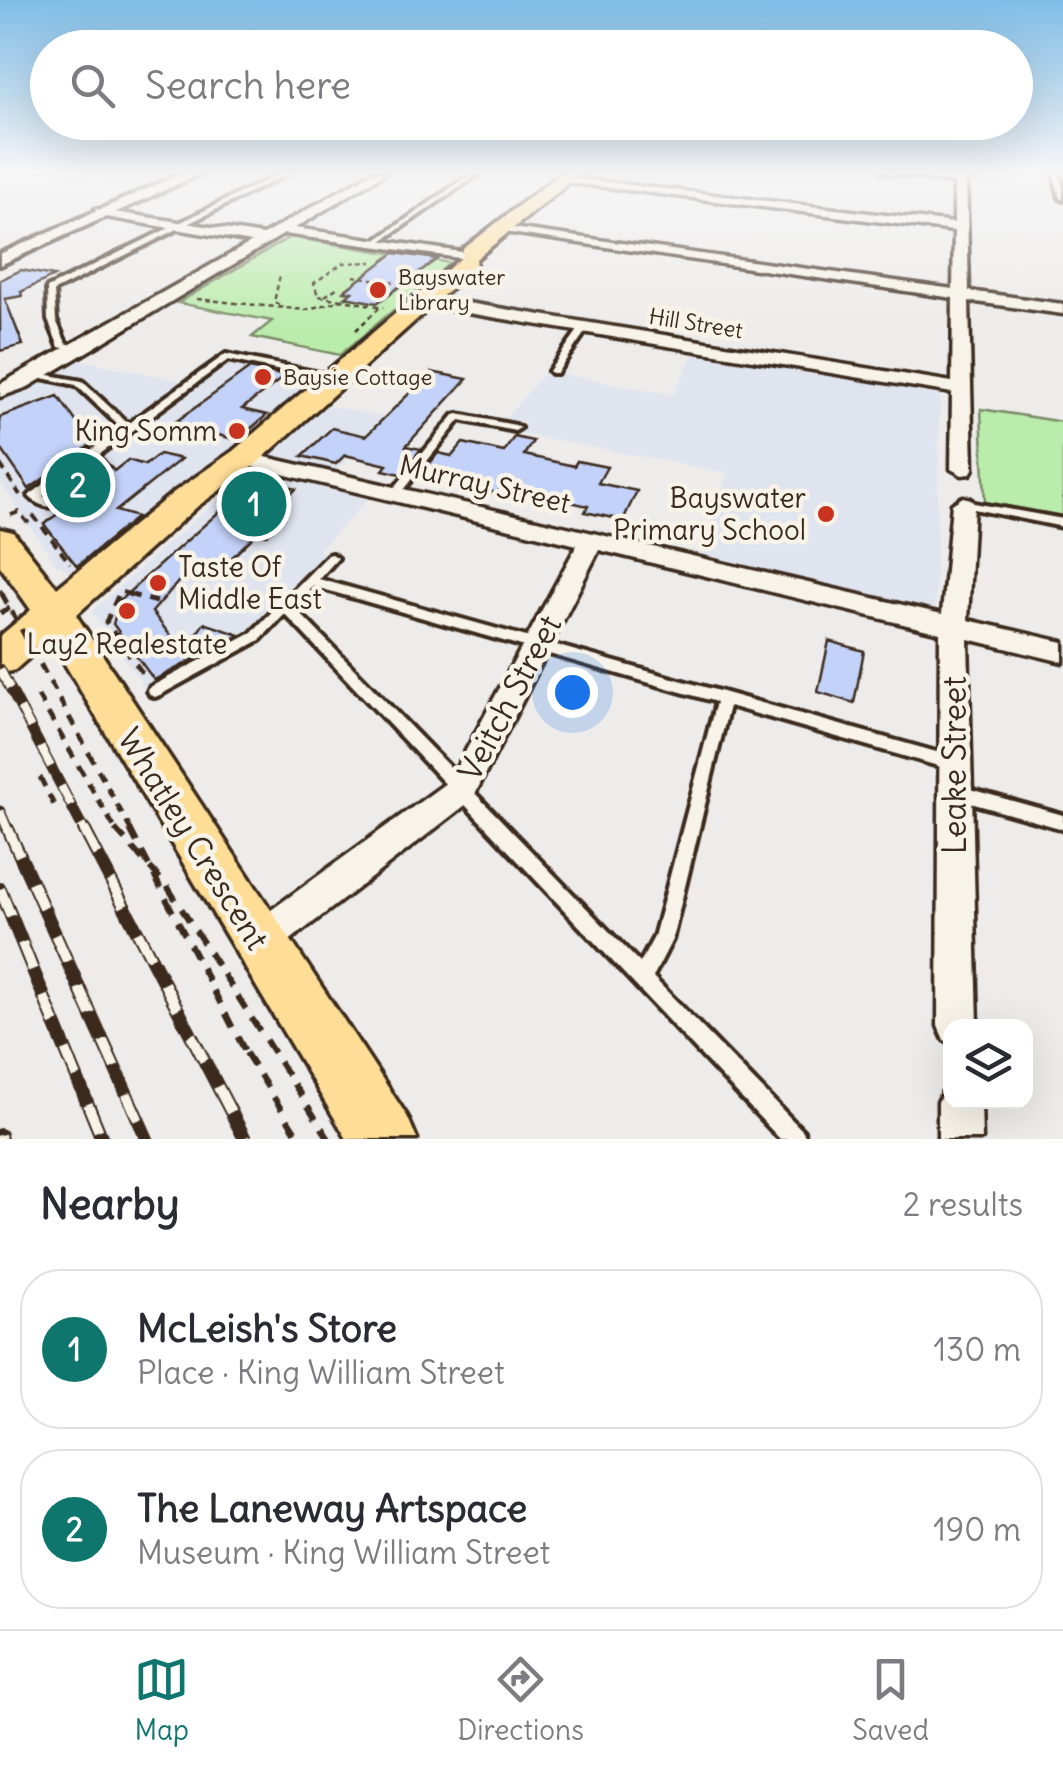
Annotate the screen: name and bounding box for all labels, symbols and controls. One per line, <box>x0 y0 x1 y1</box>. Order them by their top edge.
search box <box>30 30 1033 140</box>
icon: search <box>65 58 120 113</box>
text: Search here <box>145 62 351 109</box>
place label: Bayswater Library <box>398 263 505 316</box>
marker: Bayswater Library <box>367 279 389 301</box>
street label: Hill Street <box>647 302 745 344</box>
place label: Baysie Cottage <box>283 363 432 391</box>
marker: Baysie Cottage <box>252 366 274 388</box>
place label: King Somm <box>75 413 217 449</box>
marker: King Somm <box>226 420 248 442</box>
street label: Murray Street <box>396 447 574 521</box>
pin: 2 <box>46 448 110 522</box>
pin: 1 <box>222 466 286 542</box>
place label: Bayswater Primary School <box>613 480 806 548</box>
marker: Bayswater Primary School <box>815 503 837 525</box>
place label: Taste Of Middle East <box>178 549 322 617</box>
marker: Taste Of Middle East <box>147 572 169 594</box>
marker: Lay2 Realestate <box>116 600 138 622</box>
street label: Veitch Street <box>449 608 570 788</box>
place label: Lay2 Realestate <box>27 626 227 662</box>
your location <box>547 667 598 718</box>
street label: Leake Street <box>934 676 975 854</box>
street label: Whatley Crescent <box>109 720 278 957</box>
map controls <box>943 1019 1033 1109</box>
button: layers <box>943 1019 1033 1109</box>
text: Nearby <box>40 1178 179 1230</box>
text: 2 results <box>903 1184 1023 1225</box>
text: McLeish's Store <box>137 1305 397 1352</box>
text: 1 <box>68 1329 81 1370</box>
text: 130 m <box>933 1329 1021 1370</box>
text: Place · King William Street <box>137 1352 505 1393</box>
text: The Laneway Artspace <box>137 1485 527 1532</box>
text: 2 <box>66 1509 83 1550</box>
text: 190 m <box>933 1509 1021 1550</box>
text: Museum · King William Street <box>137 1532 550 1573</box>
tab: Map <box>134 1652 189 1748</box>
tab: Directions <box>457 1652 584 1748</box>
tab: Saved <box>852 1652 929 1748</box>

